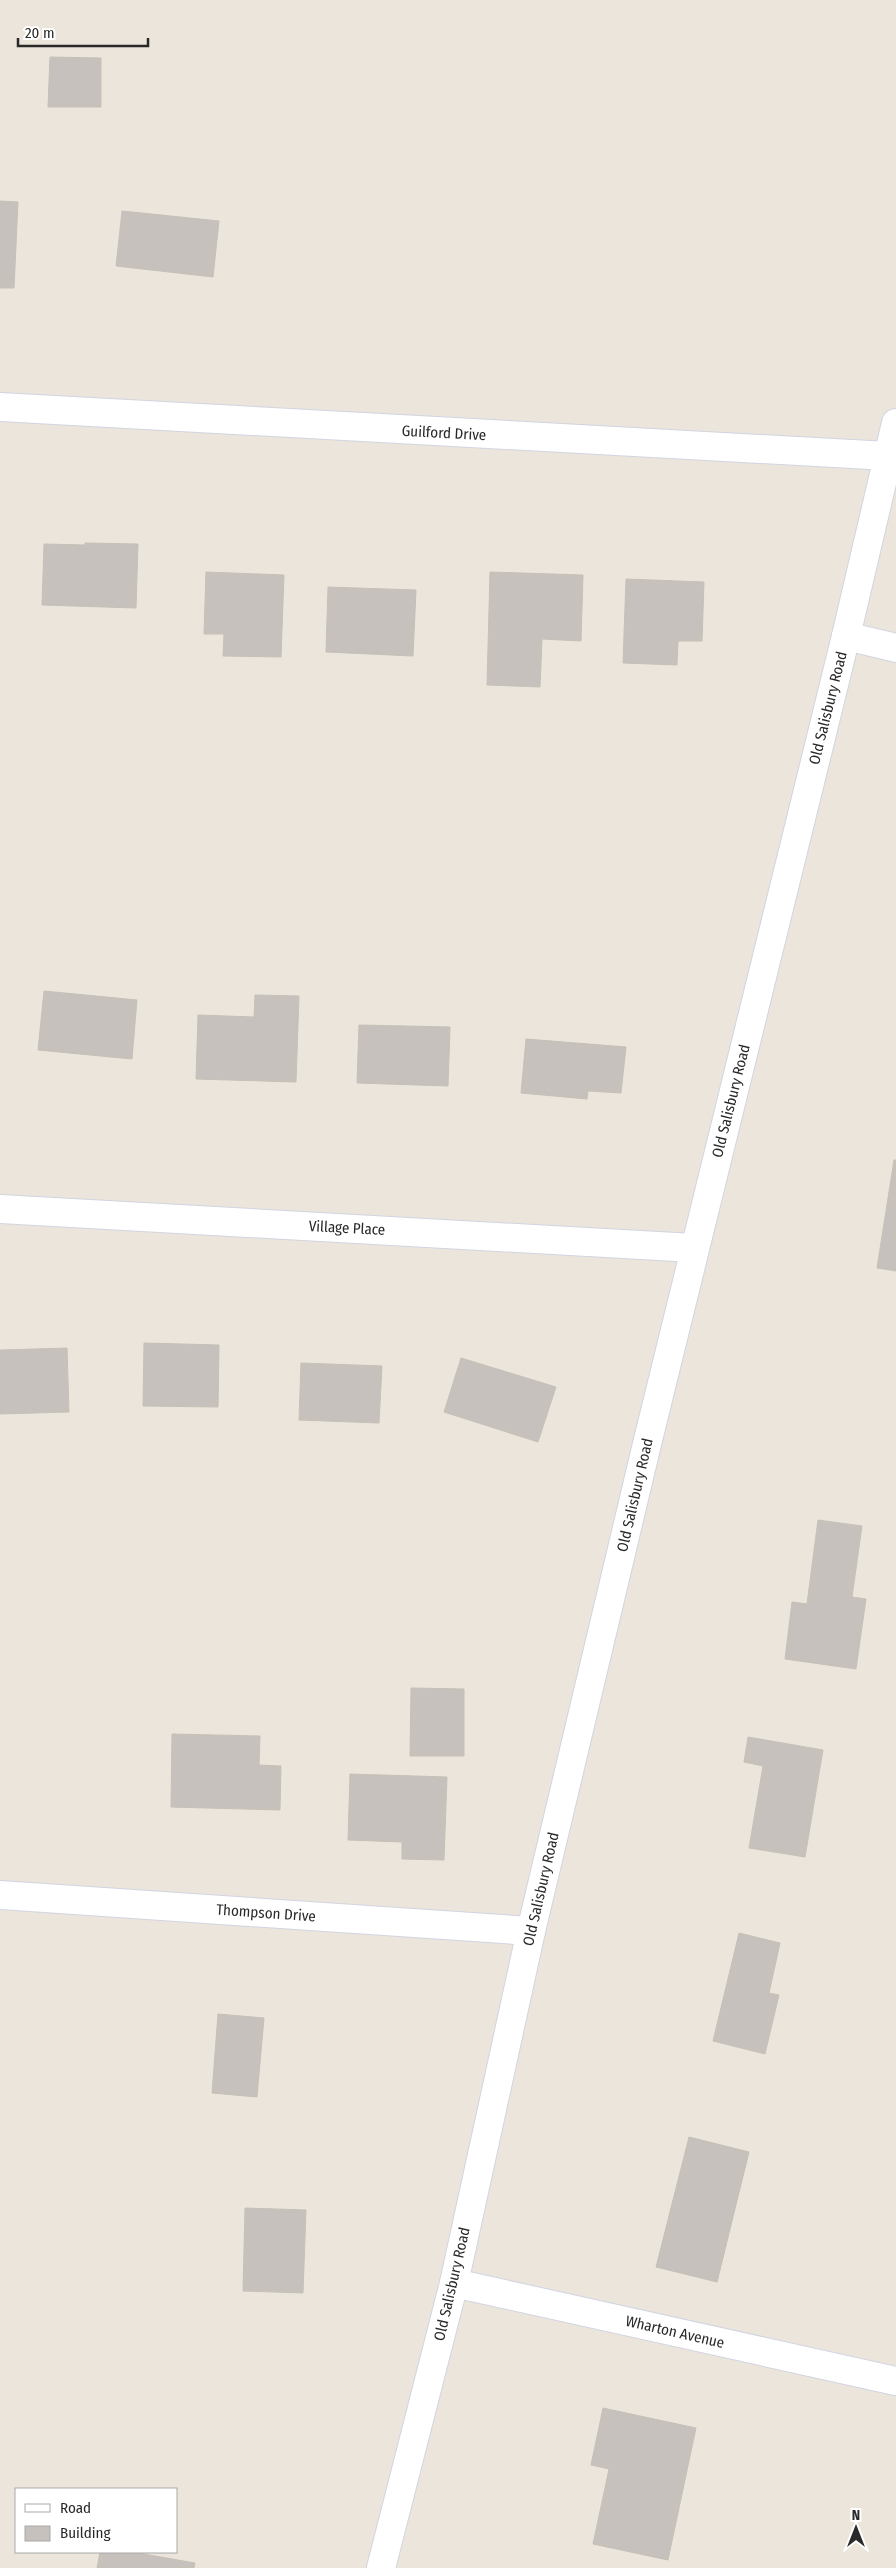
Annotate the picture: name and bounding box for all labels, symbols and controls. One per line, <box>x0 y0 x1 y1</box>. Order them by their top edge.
scale bar <box>18 15 148 47</box>
text: 20 m <box>25 24 55 42</box>
street label: Guilford Drive <box>401 422 487 444</box>
street label: Old Salisbury Road <box>805 650 851 766</box>
street label: Old Salisbury Road <box>708 1043 754 1159</box>
street label: Village Place <box>308 1217 386 1239</box>
street label: Old Salisbury Road <box>613 1436 657 1554</box>
street label: Old Salisbury Road <box>519 1830 563 1948</box>
street label: Thompson Drive <box>216 1901 316 1925</box>
street label: Old Salisbury Road <box>430 2225 474 2343</box>
street label: Wharton Avenue <box>624 2312 726 2352</box>
legend <box>15 2488 178 2553</box>
text: Road <box>60 2499 91 2517</box>
north arrow <box>831 2503 881 2553</box>
text: N <box>852 2507 860 2524</box>
text: Building <box>60 2524 111 2542</box>

